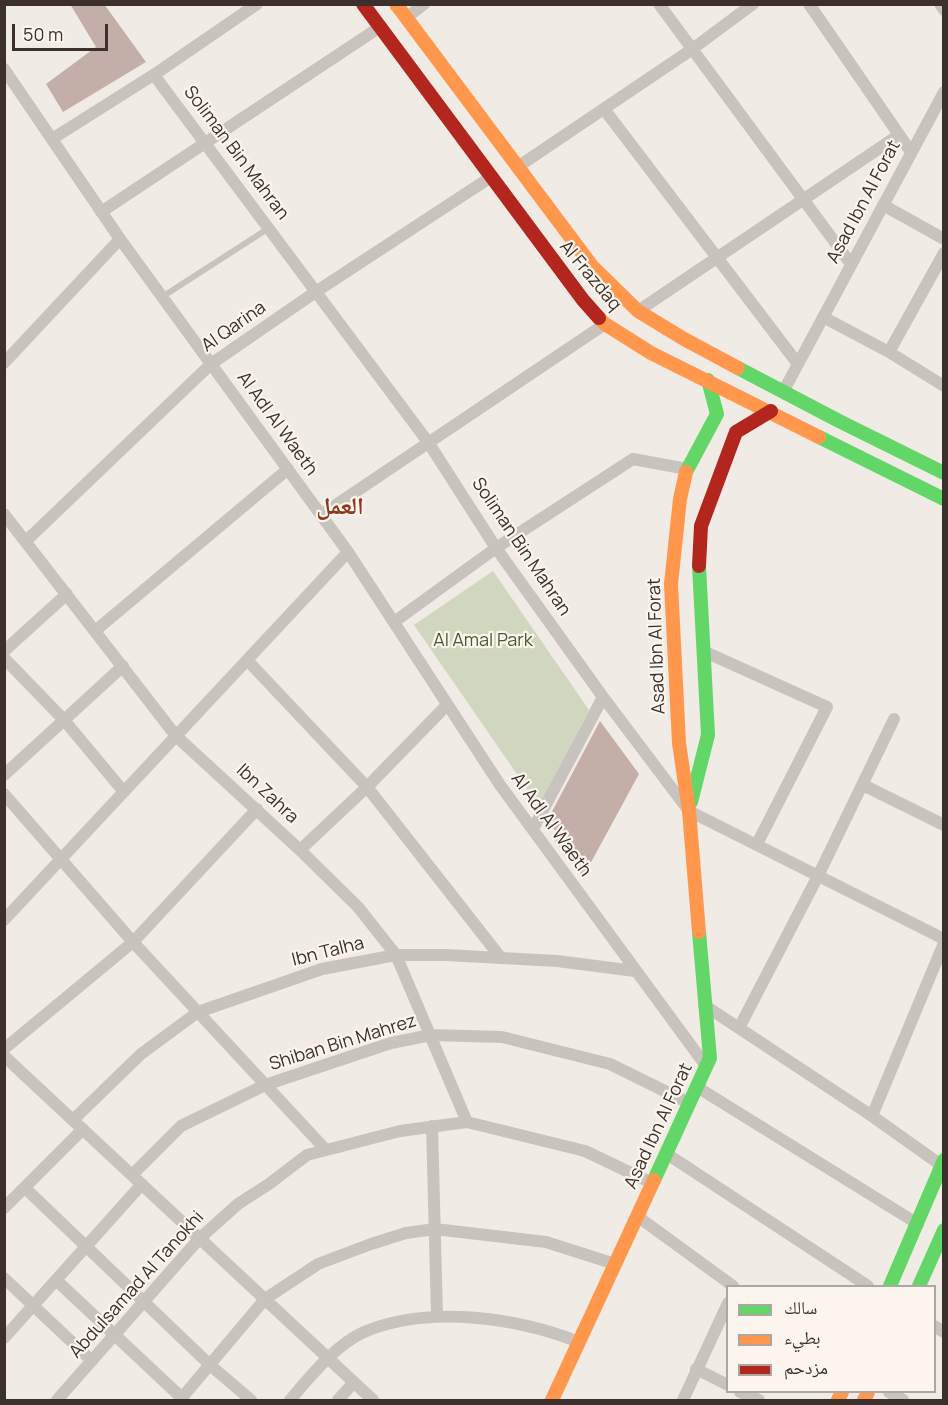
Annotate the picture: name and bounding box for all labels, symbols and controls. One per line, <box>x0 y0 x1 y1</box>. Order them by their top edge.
scale bar <box>15 12 111 50</box>
text: 50 m <box>23 22 63 46</box>
street label: Soliman Bin Mahran <box>179 82 293 224</box>
street label: Asad Ibn Al Forat <box>822 137 906 267</box>
street label: Al Frazdaq <box>555 237 625 315</box>
street label: Al Qarina <box>198 297 270 357</box>
street label: Al Adl Al Waeth <box>232 368 322 480</box>
street label: Soliman Bin Mahran <box>467 474 575 620</box>
district label: العمل <box>316 493 364 521</box>
street label: Asad Ibn Al Forat <box>644 578 670 714</box>
park label: Al Amal Park <box>433 630 533 652</box>
street label: Ibn Zahra <box>231 760 303 828</box>
street label: Al Adl Al Waeth <box>506 769 596 881</box>
street label: Ibn Talha <box>290 933 366 971</box>
street label: Shiban Bin Mahrez <box>267 1010 419 1076</box>
street label: Asad Ibn Al Forat <box>620 1060 698 1192</box>
street label: Abdulsamad Al Tanokhi <box>65 1207 209 1363</box>
legend <box>726 1285 936 1393</box>
text: سالك <box>784 1295 817 1319</box>
text: بطيء <box>784 1325 821 1349</box>
text: مزدحم <box>784 1355 828 1379</box>

